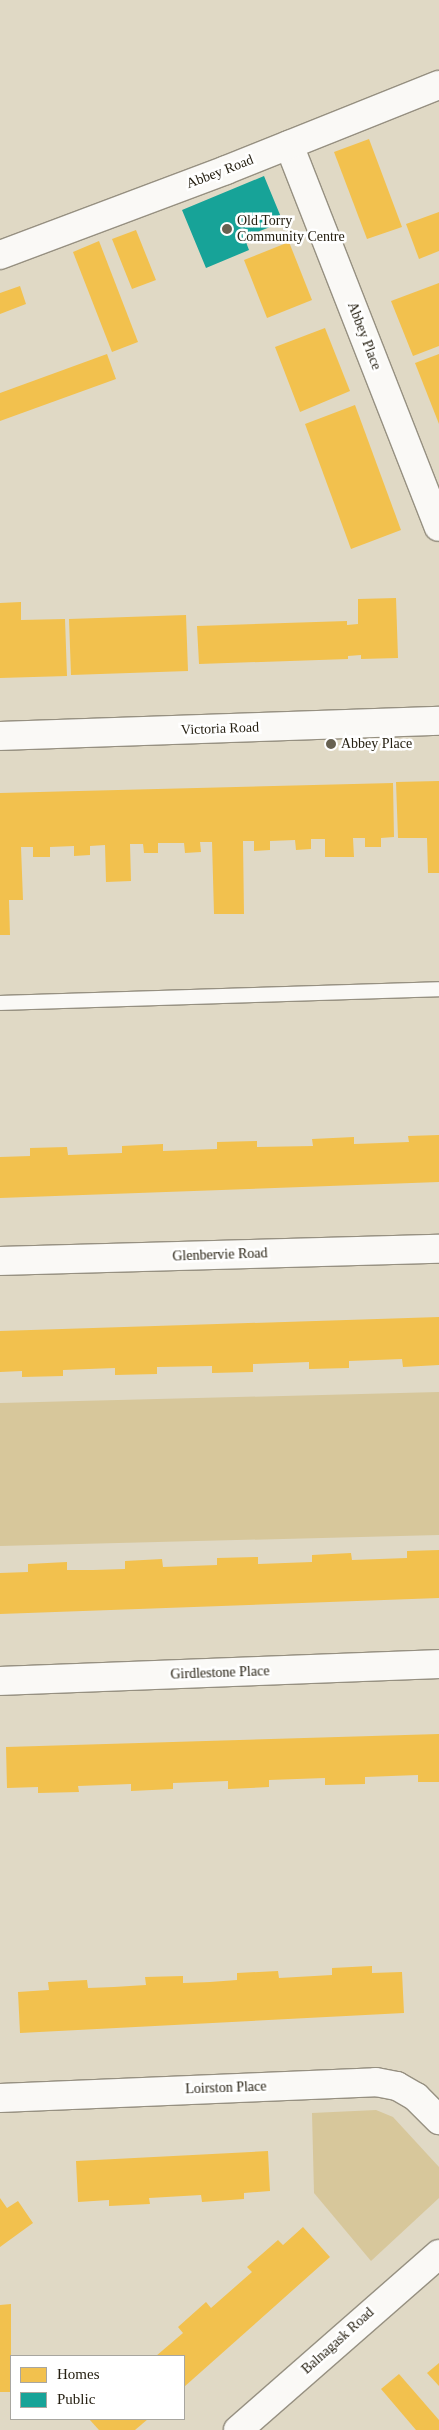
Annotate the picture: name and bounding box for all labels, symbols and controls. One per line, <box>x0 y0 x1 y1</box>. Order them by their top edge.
street label: Abbey Road <box>184 152 256 192</box>
place label: Old Torry Community Centre <box>237 213 345 246</box>
marker: Old Torry Community Centre <box>221 223 233 235</box>
street label: Abbey Place <box>343 300 385 372</box>
street label: Victoria Road <box>181 719 259 739</box>
place label: Abbey Place <box>341 736 412 752</box>
marker: Abbey Place <box>325 738 337 750</box>
street label: Glenbervie Road <box>172 1245 268 1265</box>
street label: Girdlestone Place <box>170 1663 270 1683</box>
street label: Loirston Place <box>185 2078 267 2098</box>
street label: Balnagask Road <box>298 2304 378 2378</box>
legend <box>10 2355 185 2420</box>
text: Homes <box>57 2366 100 2382</box>
text: Public <box>57 2391 95 2407</box>

